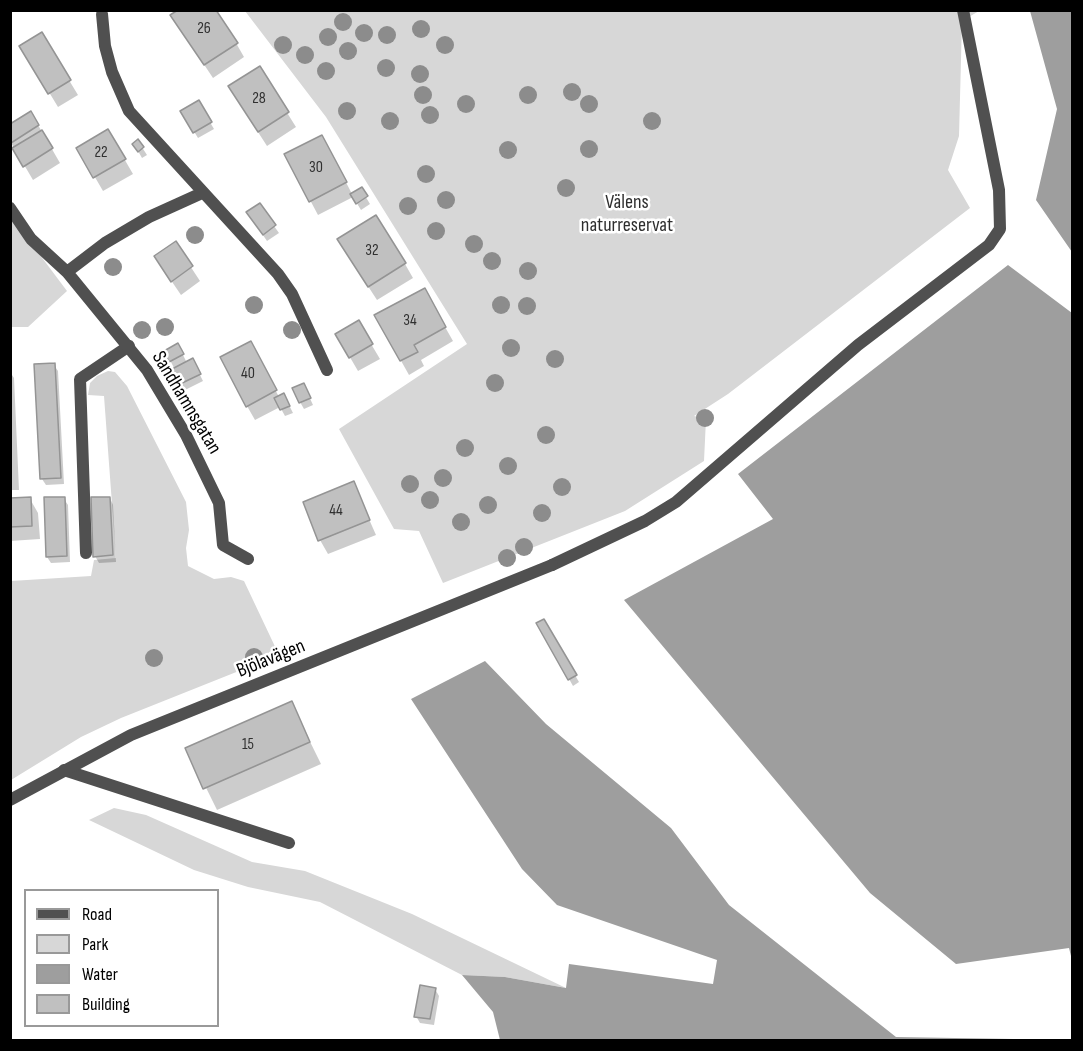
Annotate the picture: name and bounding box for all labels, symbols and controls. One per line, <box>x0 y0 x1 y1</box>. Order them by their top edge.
house number: 26 <box>197 19 211 39</box>
house number: 28 <box>252 89 266 109</box>
house number: 22 <box>94 143 108 163</box>
house number: 30 <box>309 158 323 178</box>
park label: Välens naturreservat <box>581 191 673 238</box>
house number: 32 <box>365 241 379 261</box>
house number: 34 <box>403 311 417 331</box>
street label: Sandhamnsgatan <box>146 347 226 459</box>
house number: 40 <box>241 364 255 384</box>
house number: 44 <box>329 501 343 521</box>
street label: Bjölavägen <box>233 634 309 684</box>
house number: 15 <box>242 735 254 755</box>
legend <box>24 889 219 1027</box>
text: Road <box>82 904 112 925</box>
text: Park <box>82 934 108 955</box>
text: Water <box>82 964 118 985</box>
text: Building <box>82 994 130 1015</box>

